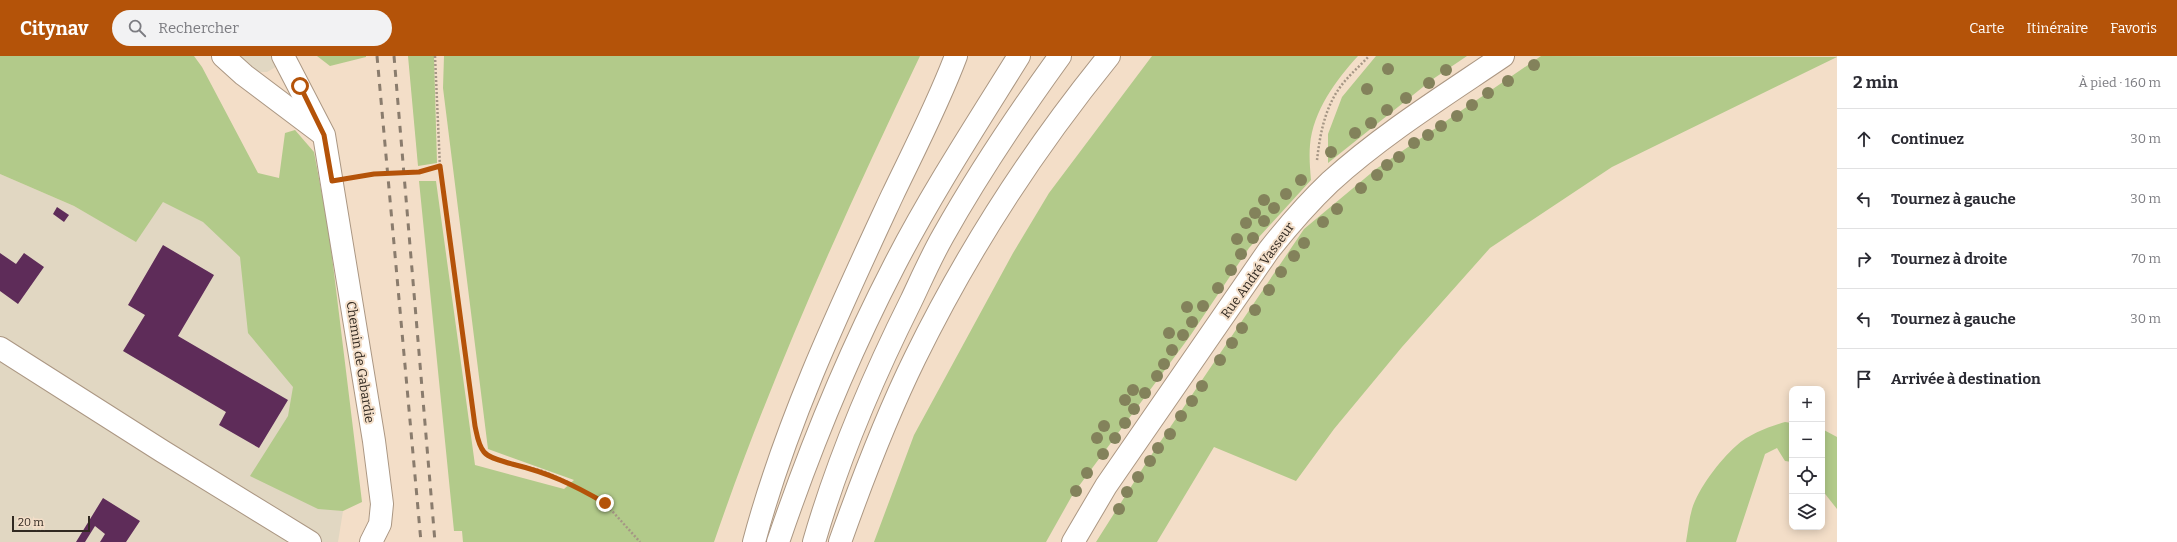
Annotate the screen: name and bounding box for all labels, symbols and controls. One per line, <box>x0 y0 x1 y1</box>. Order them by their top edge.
search box <box>112 10 392 46</box>
text: Citynav <box>20 17 88 40</box>
icon: search <box>126 17 148 39</box>
text: Rechercher <box>158 19 239 37</box>
text: Carte <box>1969 20 2004 37</box>
text: Itinéraire <box>2026 20 2088 37</box>
text: Favoris <box>2110 20 2157 37</box>
text: 2 min <box>1853 72 1898 93</box>
text: À pied · 160 m <box>2079 75 2161 90</box>
route start <box>291 77 309 95</box>
icon: ahead <box>1853 128 1875 150</box>
text: Continuez <box>1891 130 1964 148</box>
text: 30 m <box>2130 131 2161 146</box>
icon: left <box>1853 188 1875 210</box>
text: Tournez à gauche <box>1891 190 2016 208</box>
text: 30 m <box>2130 191 2161 206</box>
street label: Rue André Vasseur <box>1218 219 1297 321</box>
icon: right <box>1853 248 1875 270</box>
text: Tournez à droite <box>1891 250 2007 268</box>
text: 70 m <box>2131 251 2161 266</box>
street label: Chemin de Gabardie <box>343 300 378 424</box>
icon: left <box>1853 308 1875 330</box>
text: Tournez à gauche <box>1891 310 2016 328</box>
text: 30 m <box>2130 311 2161 326</box>
icon: arrive <box>1853 368 1875 390</box>
text: Arrivée à destination <box>1891 370 2041 388</box>
map controls <box>1789 386 1825 530</box>
button: + <box>1789 386 1825 422</box>
button: − <box>1789 422 1825 458</box>
button: locate <box>1789 458 1825 494</box>
route end <box>596 494 614 512</box>
button: layers <box>1789 494 1825 530</box>
scale bar <box>12 514 90 533</box>
text: 20 m <box>18 516 44 529</box>

